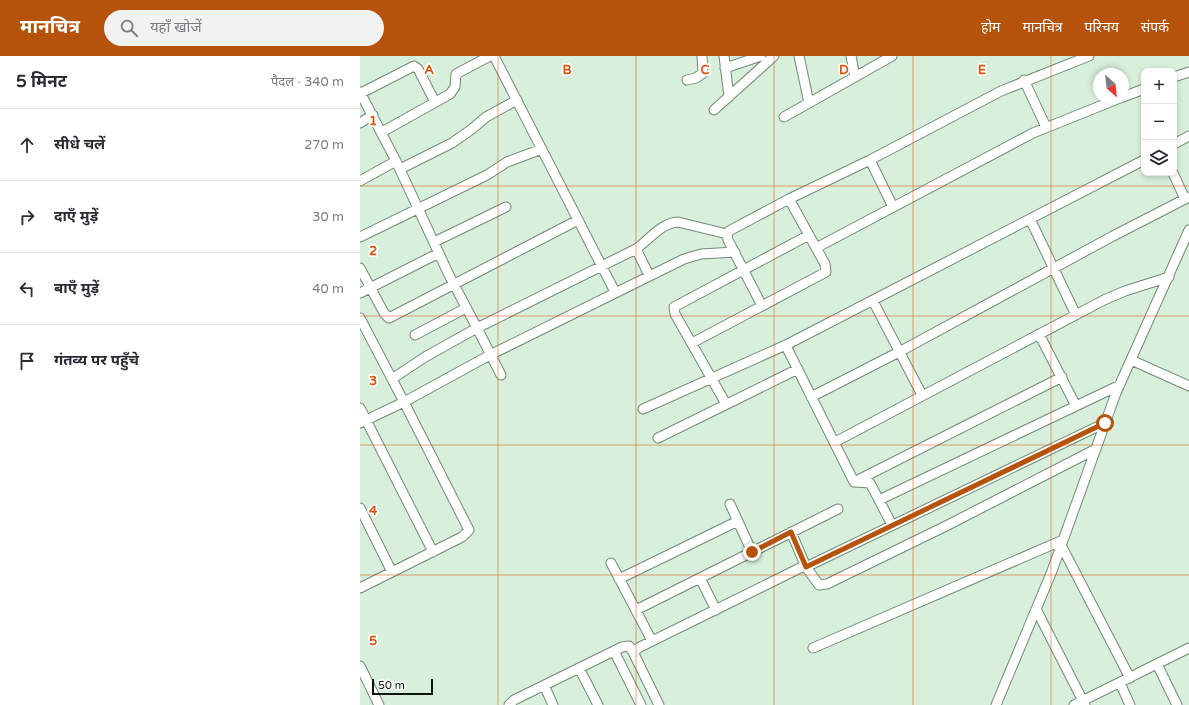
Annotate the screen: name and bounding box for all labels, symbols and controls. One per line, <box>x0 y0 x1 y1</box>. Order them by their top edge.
search box <box>104 10 384 46</box>
text: मानचित्र <box>20 16 80 38</box>
icon: search <box>118 17 140 39</box>
text: यहाँ खोजें <box>150 18 202 36</box>
text: होम <box>981 19 1000 36</box>
text: मानचित्र <box>1022 19 1063 36</box>
text: परिचय <box>1085 19 1119 36</box>
text: संपर्क <box>1141 19 1169 36</box>
text: A <box>424 62 434 78</box>
text: B <box>562 62 572 78</box>
text: C <box>700 62 710 78</box>
text: D <box>839 62 849 78</box>
text: E <box>978 62 986 78</box>
north arrow <box>1093 68 1129 104</box>
map controls <box>1141 68 1177 176</box>
button: + <box>1141 68 1177 104</box>
text: 5 मिनट <box>16 71 67 92</box>
text: पैदल · 340 m <box>271 74 344 90</box>
button: − <box>1141 104 1177 140</box>
text: 1 <box>369 113 377 129</box>
icon: ahead <box>16 134 38 156</box>
text: सीधे चलें <box>54 135 105 153</box>
text: 270 m <box>304 137 344 153</box>
button: layers <box>1141 140 1177 176</box>
icon: right <box>16 206 38 228</box>
text: दाएँ मुड़ें <box>54 207 98 225</box>
text: 30 m <box>312 209 344 225</box>
text: 2 <box>369 243 377 259</box>
icon: left <box>16 278 38 300</box>
text: बाएँ मुड़ें <box>54 279 99 297</box>
text: 40 m <box>312 281 344 297</box>
icon: arrive <box>16 350 38 372</box>
text: गंतव्य पर पहुँचे <box>54 351 139 369</box>
text: 3 <box>369 373 377 389</box>
route start <box>1096 414 1114 432</box>
text: 4 <box>369 503 378 519</box>
route end <box>743 543 761 561</box>
text: 5 <box>369 633 377 649</box>
scale bar <box>372 677 433 696</box>
text: 50 m <box>378 679 405 692</box>

